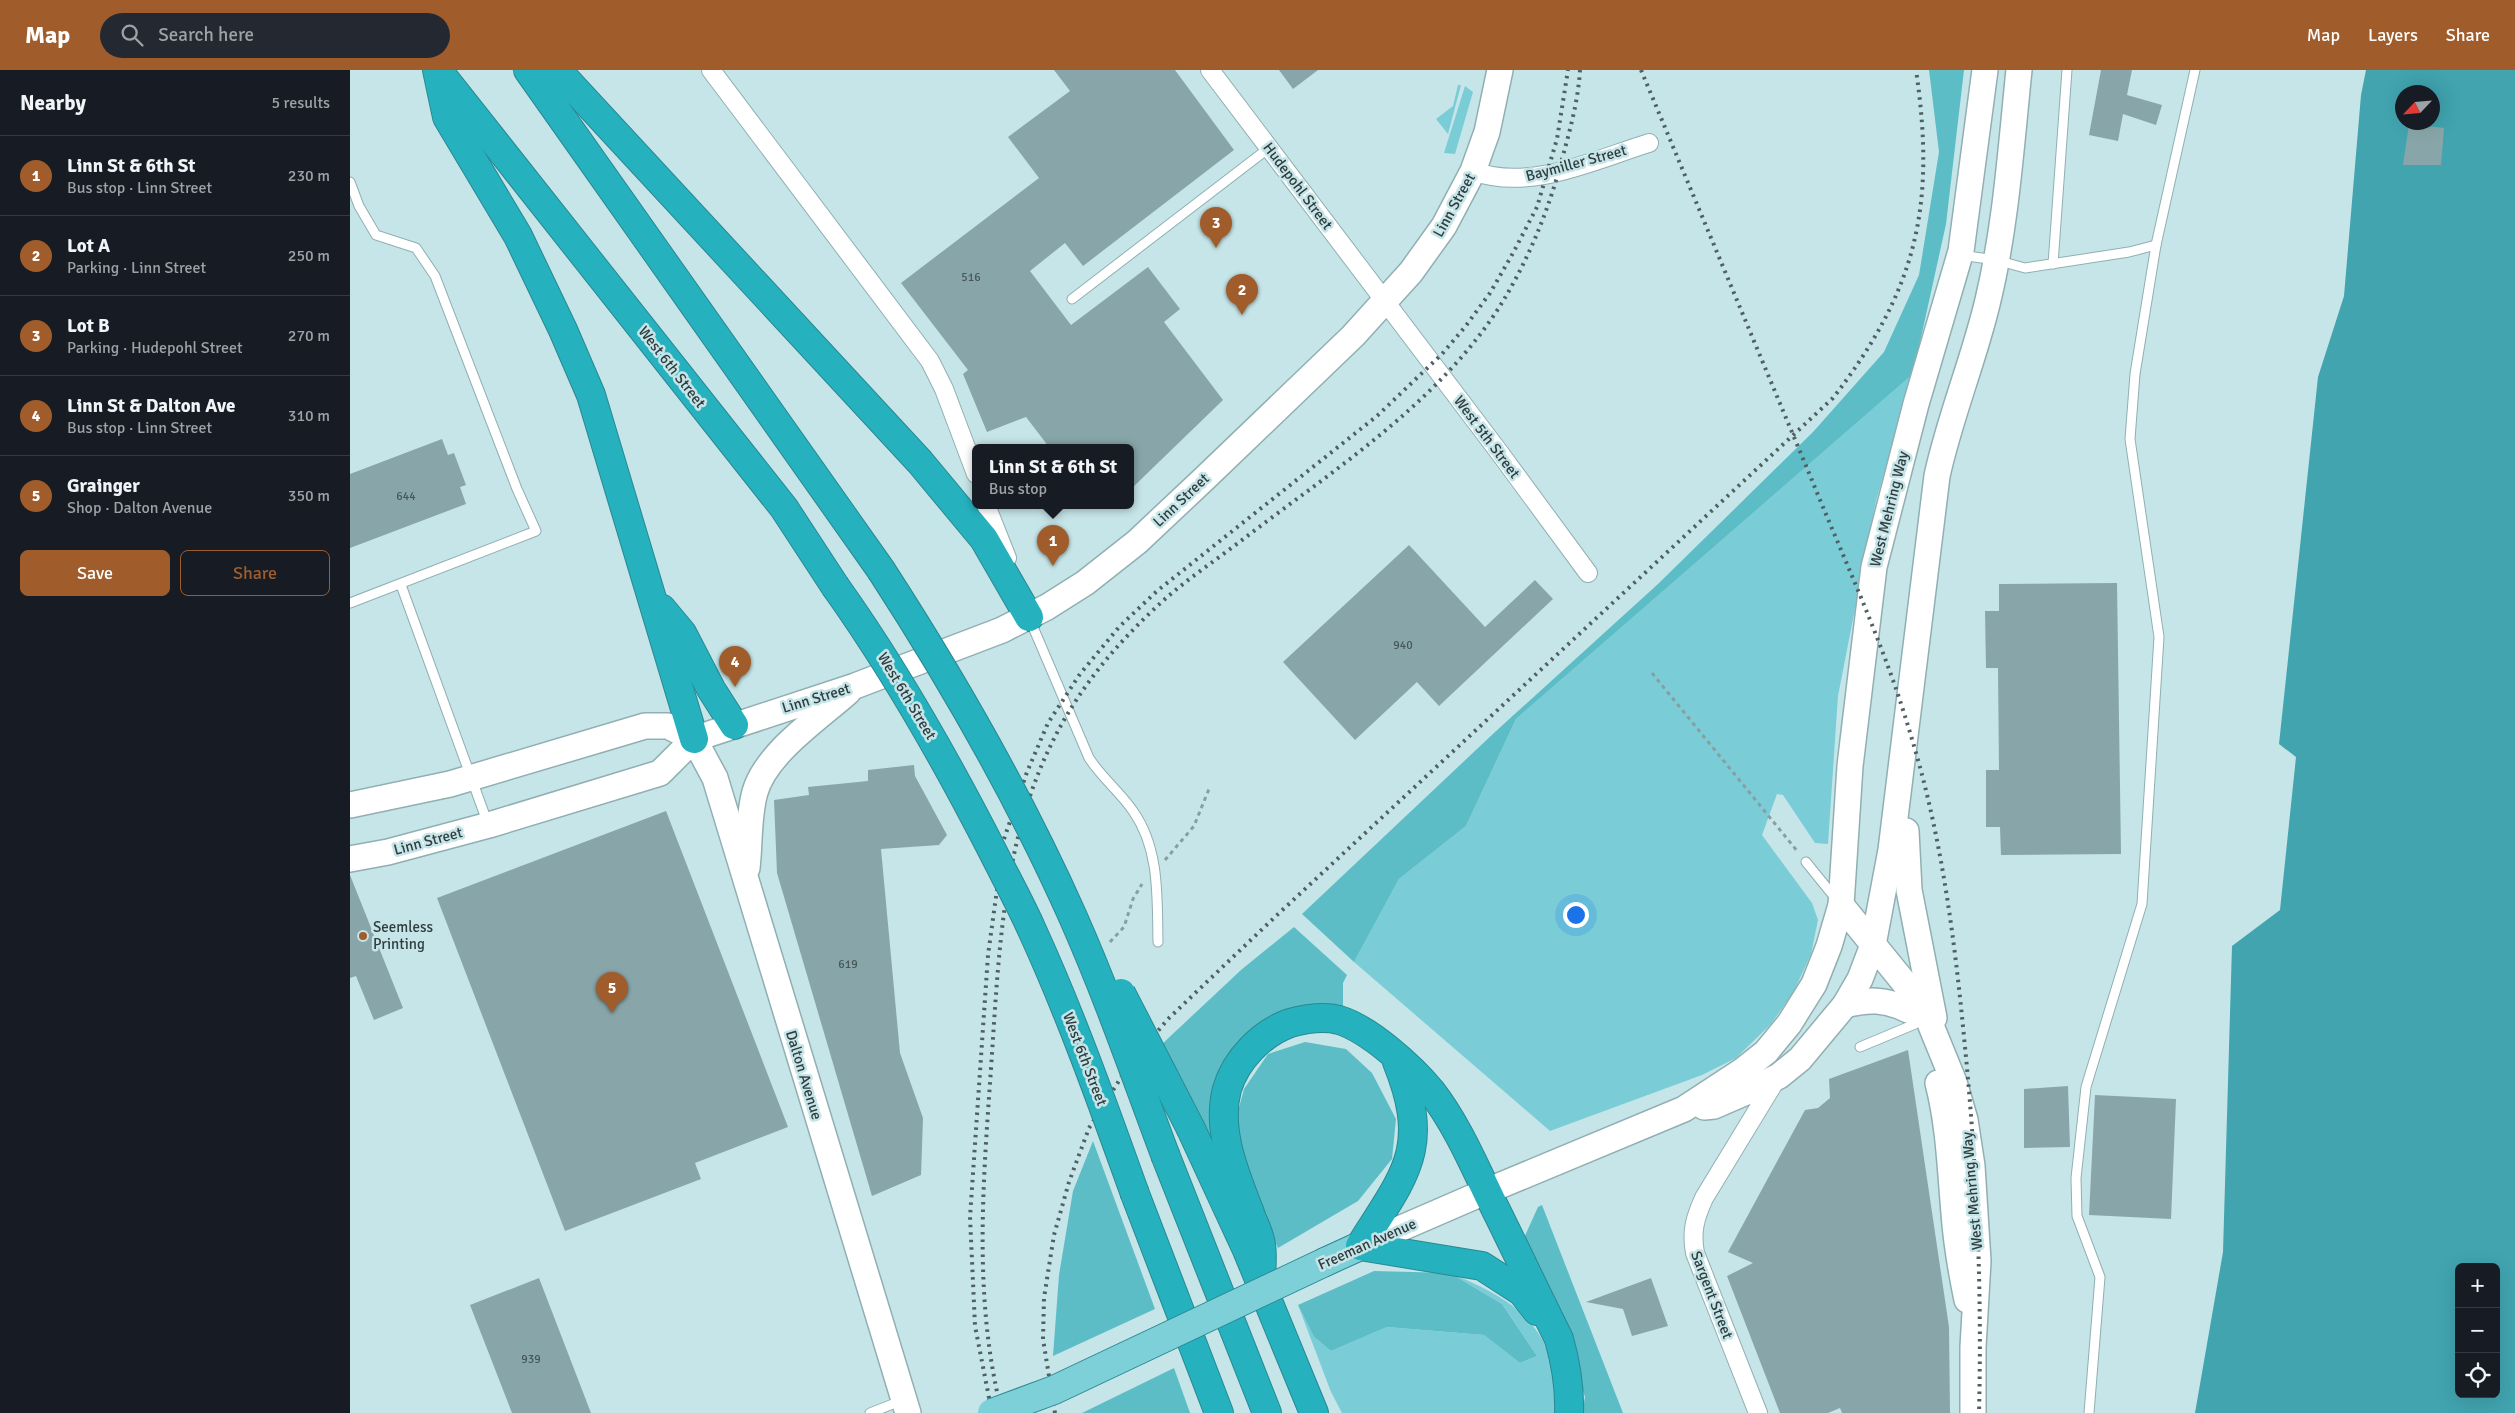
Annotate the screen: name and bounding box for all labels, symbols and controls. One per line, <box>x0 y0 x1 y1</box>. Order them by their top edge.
search box <box>100 13 450 58</box>
text: Map <box>25 20 70 50</box>
icon: search <box>118 21 146 49</box>
text: Search here <box>158 23 254 47</box>
text: Map <box>2307 24 2340 46</box>
text: Layers <box>2368 24 2418 46</box>
text: Share <box>2446 24 2490 46</box>
north arrow <box>2395 85 2440 130</box>
text: Nearby <box>20 90 86 116</box>
text: 5 results <box>271 93 330 113</box>
street label: Hudepohl Street <box>1259 139 1337 233</box>
street label: Baymiller Street <box>1524 141 1628 185</box>
text: Linn St & 6th St <box>67 154 195 178</box>
text: 1 <box>32 166 40 186</box>
text: 230 m <box>288 166 330 186</box>
street label: Linn Street <box>1429 170 1479 240</box>
text: Bus stop · Linn Street <box>67 178 212 198</box>
pin: 3 <box>1200 207 1232 248</box>
text: Lot A <box>67 234 110 258</box>
text: 2 <box>32 246 40 266</box>
text: 250 m <box>288 246 330 266</box>
text: Parking · Linn Street <box>67 258 206 278</box>
house number: 516 <box>961 270 981 285</box>
pin: 2 <box>1226 274 1258 315</box>
text: Lot B <box>67 314 110 338</box>
street label: West 6th Street <box>635 323 709 411</box>
text: 3 <box>32 326 40 346</box>
text: 270 m <box>288 326 330 346</box>
text: Parking · Hudepohl Street <box>67 338 243 358</box>
street label: West 5th Street <box>1450 392 1524 482</box>
text: Linn St & Dalton Ave <box>67 394 235 418</box>
text: 4 <box>32 406 40 426</box>
text: 310 m <box>288 406 330 426</box>
text: Bus stop · Linn Street <box>67 418 212 438</box>
popup <box>972 444 1134 509</box>
street label: West Mehring Way <box>1866 449 1912 569</box>
text: Linn St & 6th St <box>989 455 1117 479</box>
street label: Linn Street <box>1149 469 1213 531</box>
text: Grainger <box>67 474 140 498</box>
text: Bus stop <box>989 479 1047 499</box>
text: 5 <box>32 486 40 506</box>
text: 350 m <box>288 486 330 506</box>
house number: 644 <box>396 489 416 504</box>
text: Shop · Dalton Avenue <box>67 498 212 518</box>
pin: 1 <box>1037 525 1069 566</box>
button: Save <box>20 550 170 596</box>
button: Share <box>180 550 330 596</box>
house number: 940 <box>1393 638 1413 653</box>
pin: 4 <box>719 646 751 687</box>
street label: West 6th Street <box>874 649 940 743</box>
street label: Linn Street <box>780 679 852 717</box>
street label: Linn Street <box>392 823 464 859</box>
your location <box>1563 902 1589 928</box>
place label: Seemless Printing <box>373 918 434 953</box>
marker: Seemless Printing <box>357 930 369 942</box>
house number: 619 <box>838 957 858 972</box>
pin: 5 <box>596 972 628 1013</box>
street label: West 6th Street <box>1059 1010 1111 1108</box>
street label: Dalton Avenue <box>782 1028 826 1122</box>
street label: West Mehring Way <box>1958 1131 1986 1251</box>
street label: Freeman Avenue <box>1315 1214 1419 1274</box>
street label: Sargent Street <box>1687 1249 1737 1341</box>
map controls <box>2455 1263 2500 1398</box>
button: + <box>2455 1263 2500 1308</box>
button: − <box>2455 1308 2500 1353</box>
house number: 939 <box>521 1352 541 1367</box>
button: locate <box>2455 1353 2500 1398</box>

